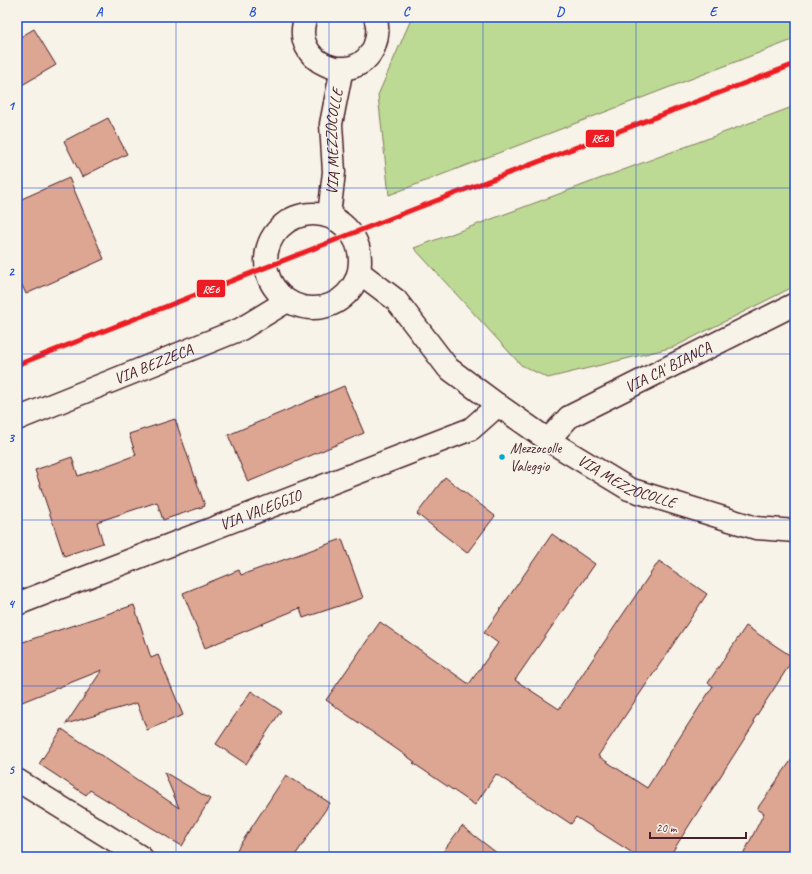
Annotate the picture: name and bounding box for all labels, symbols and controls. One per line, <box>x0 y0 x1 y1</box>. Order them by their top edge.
text: A <box>96 4 104 20</box>
text: B <box>249 4 257 20</box>
text: C <box>403 4 411 20</box>
text: D <box>556 4 565 20</box>
text: E <box>710 4 719 20</box>
street label: VIA MEZZOCOLLE <box>321 84 348 196</box>
text: 1 <box>8 98 16 114</box>
line badge: RE6 <box>585 129 615 148</box>
text: RE6 <box>592 131 609 145</box>
text: 2 <box>8 264 15 280</box>
line badge: RE6 <box>196 279 226 298</box>
text: RE6 <box>203 282 220 296</box>
street label: VIA CA' BIANCA <box>622 337 716 397</box>
street label: VIA BEZZECA <box>111 339 197 389</box>
text: 3 <box>8 430 15 446</box>
place label: Mezzocolle Valeggio <box>510 439 562 476</box>
street label: VIA MEZZOCOLLE <box>574 450 680 513</box>
marker: Mezzocolle Valeggio <box>497 452 507 462</box>
street label: VIA VALEGGIO <box>217 485 306 535</box>
text: 4 <box>8 596 16 612</box>
text: 5 <box>8 762 15 778</box>
scale bar <box>650 814 746 840</box>
text: 20 m <box>656 820 678 836</box>

